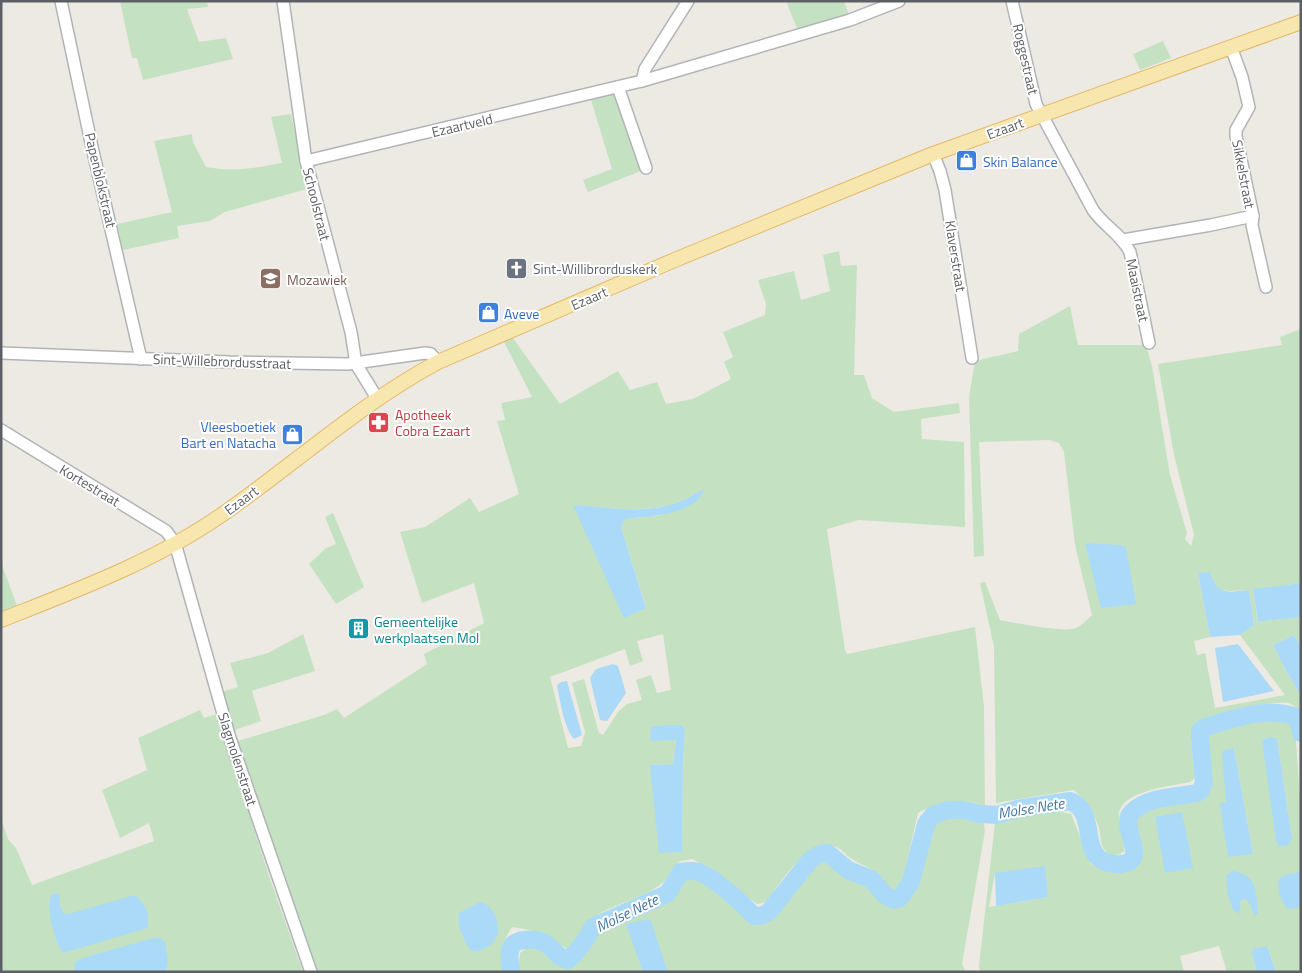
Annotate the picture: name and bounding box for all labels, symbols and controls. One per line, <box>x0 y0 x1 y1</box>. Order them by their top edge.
street label: Roggestraat <box>1008 21 1044 97</box>
street label: Ezaartveld <box>429 108 495 142</box>
street label: Ezaart <box>984 112 1026 144</box>
street label: Papenblokstraat <box>80 130 122 230</box>
street label: Sikkelstraat <box>1227 138 1261 210</box>
shop icon: Skin Balance <box>955 149 979 173</box>
place label: Skin Balance <box>983 151 1057 172</box>
street label: Schoolstraat <box>298 165 336 243</box>
street label: Klaverstraat <box>940 219 972 293</box>
church icon: Sint-Willibrorduskerk <box>505 256 529 280</box>
street label: Maaistraat <box>1121 256 1155 324</box>
place label: Sint-Willibrorduskerk <box>533 258 658 279</box>
school or university icon: Mozawiek <box>259 267 283 291</box>
place label: Mozawiek <box>287 269 347 290</box>
street label: Ezaart <box>567 281 611 315</box>
shop icon: Aveve <box>476 301 500 325</box>
place label: Aveve <box>504 303 539 324</box>
street label: Sint-Willebrordusstraat <box>153 348 292 374</box>
place label: Apotheek Cobra Ezaart <box>395 404 470 441</box>
pharmacy icon: Apotheek Cobra Ezaart <box>367 410 391 434</box>
place label: Vleesboetiek Bart en Natacha <box>181 416 276 453</box>
shop icon: Vleesboetiek Bart en Natacha <box>280 422 304 446</box>
street label: Kortestraat <box>56 459 124 511</box>
street label: Ezaart <box>220 480 263 520</box>
place label: Gemeentelijke werkplaatsen Mol <box>374 611 479 648</box>
building icon: Gemeentelijke werkplaatsen Mol <box>346 617 370 641</box>
street label: Slagmolenstraat <box>213 710 263 809</box>
water label: Molse Nete <box>996 791 1067 825</box>
water label: Molse Nete <box>592 888 663 938</box>

